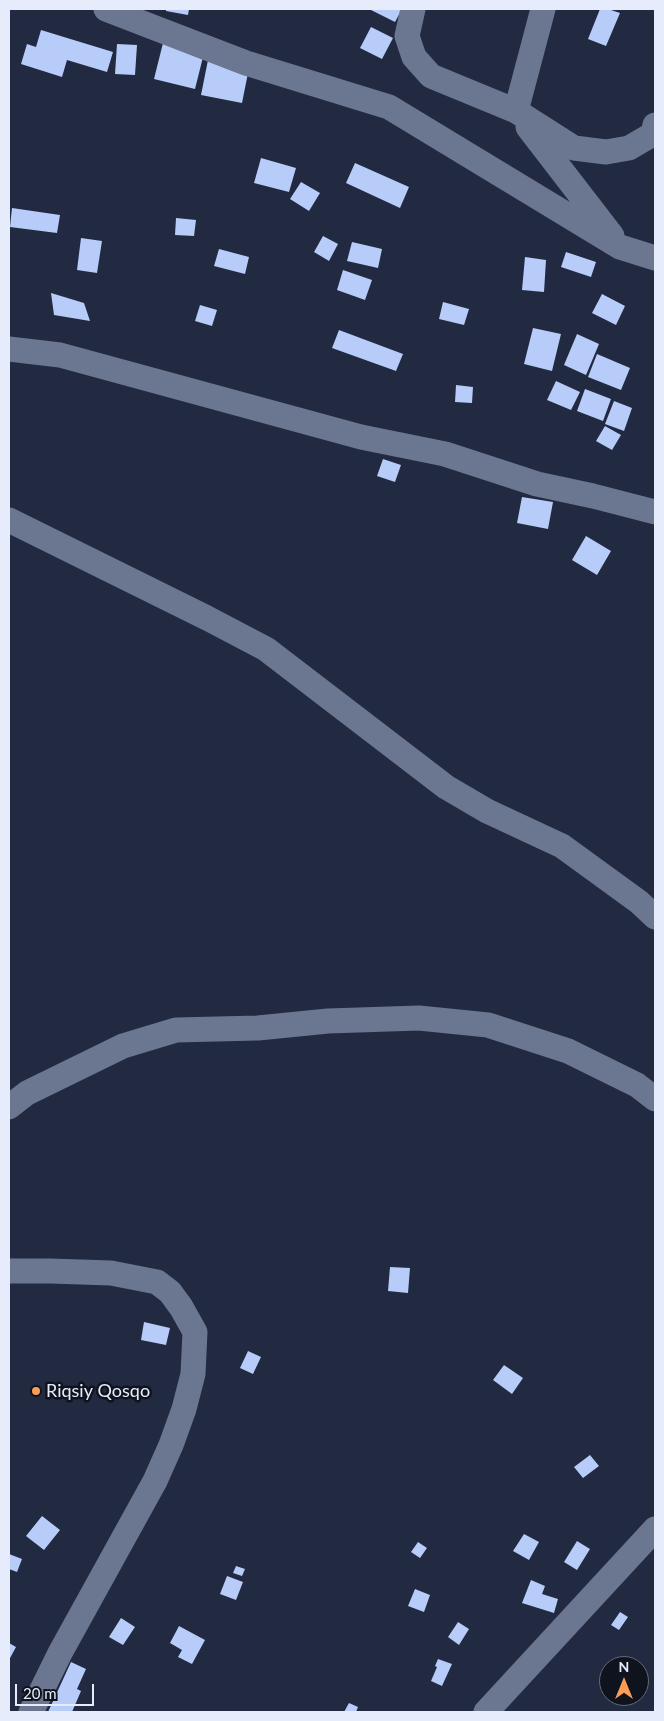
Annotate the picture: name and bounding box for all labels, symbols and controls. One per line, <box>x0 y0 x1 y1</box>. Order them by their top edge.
place label: Riqsiy Qosqo <box>46 1380 150 1402</box>
marker: Riqsiy Qosqo <box>30 1385 42 1397</box>
north arrow <box>599 1656 649 1706</box>
text: N <box>619 1658 629 1675</box>
scale bar <box>18 1674 96 1706</box>
text: 20 m <box>23 1684 57 1702</box>

